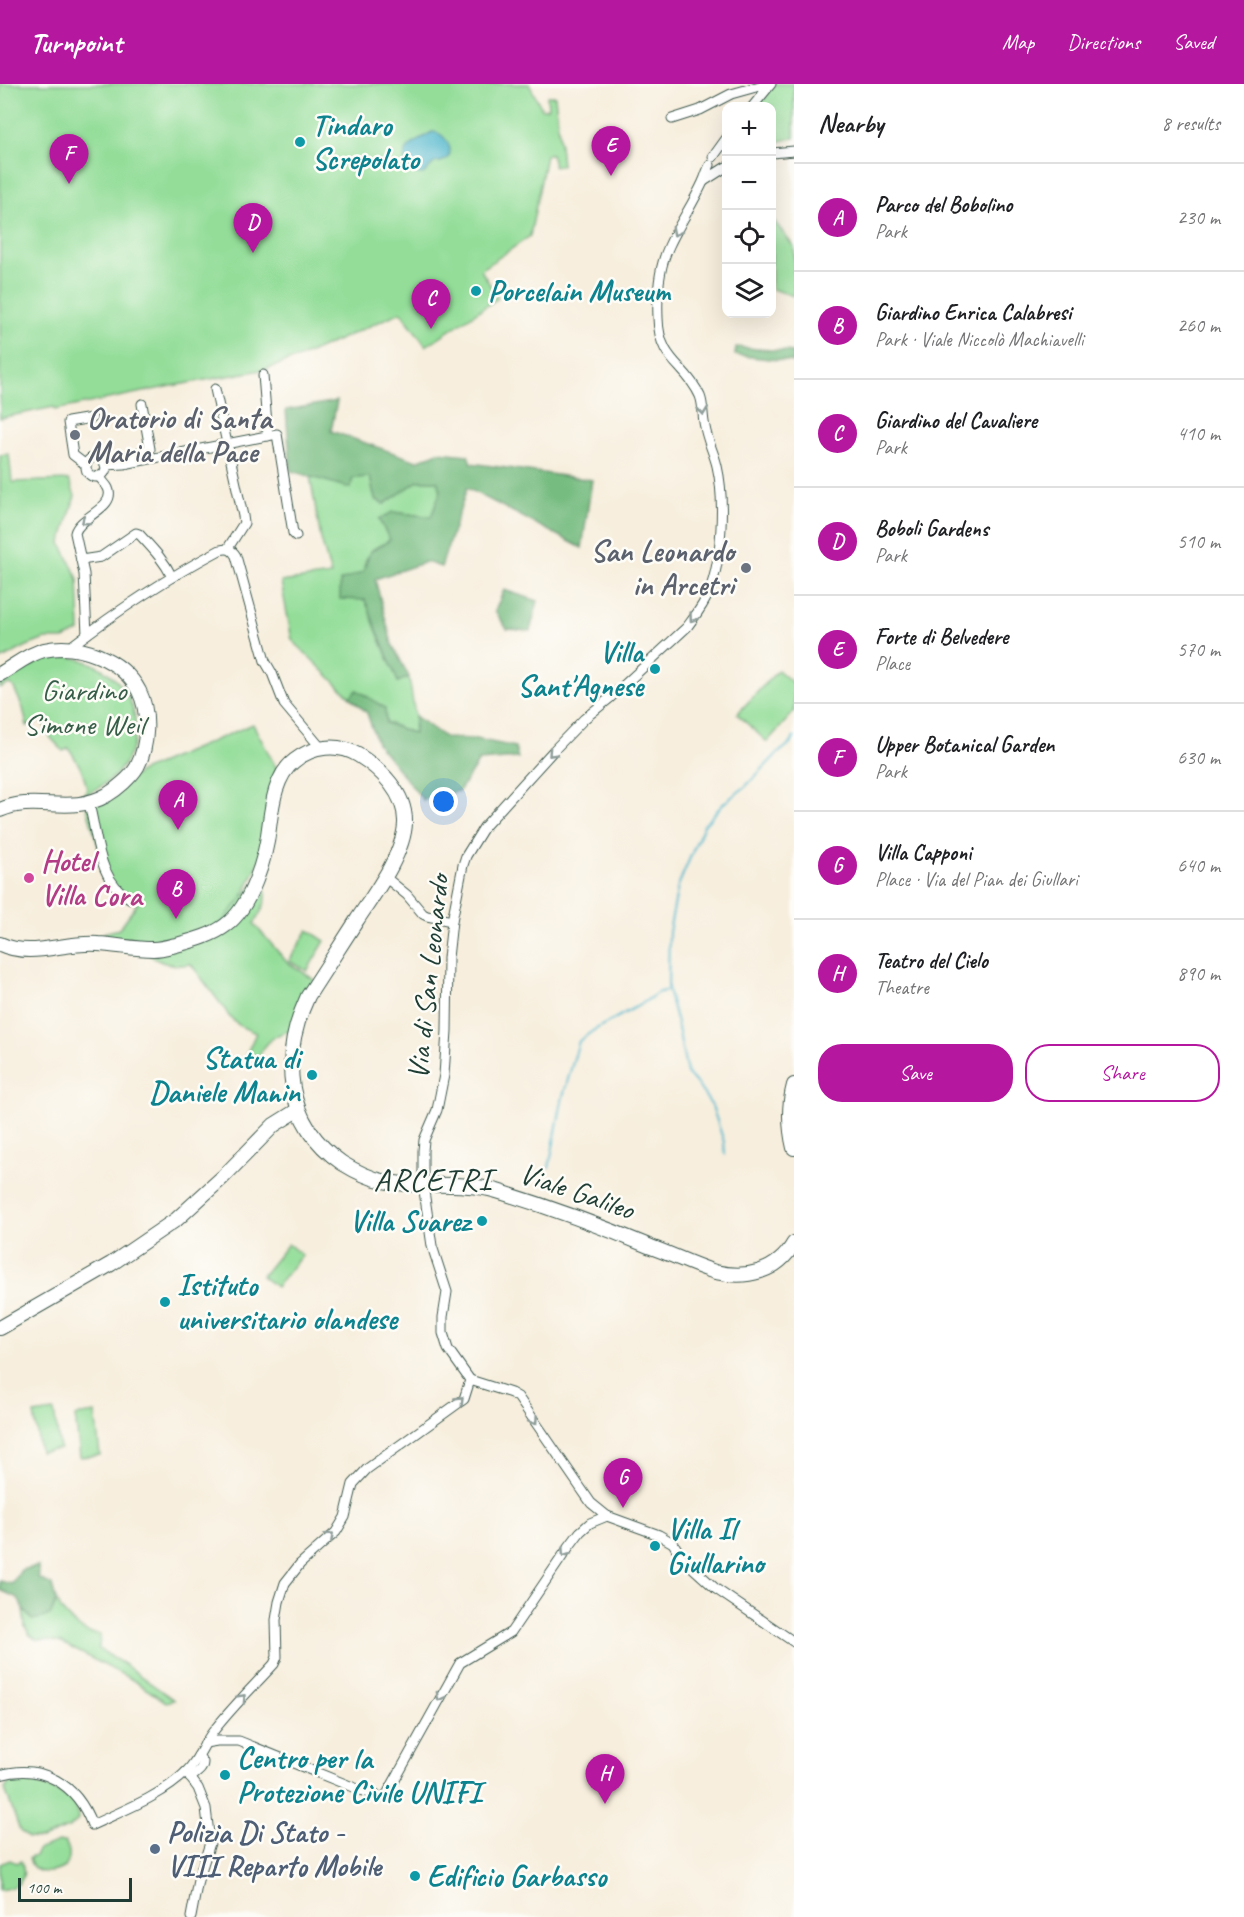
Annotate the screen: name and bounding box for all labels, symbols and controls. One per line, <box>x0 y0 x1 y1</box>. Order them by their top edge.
text: Turnpoint <box>30 25 122 60</box>
text: Map <box>1002 29 1034 55</box>
text: Directions <box>1067 29 1140 55</box>
text: Saved <box>1173 29 1214 55</box>
map controls <box>722 102 776 318</box>
button: + <box>722 102 776 156</box>
place label: Tindaro Screpolato <box>312 106 421 178</box>
text: Nearby <box>818 107 883 140</box>
text: 8 results <box>1161 111 1220 136</box>
pin: E <box>592 126 630 176</box>
pin: F <box>50 135 88 184</box>
marker: Tindaro Screpolato <box>293 135 307 149</box>
button: − <box>722 156 776 210</box>
text: Parco del Bobolino <box>875 191 1012 219</box>
pin: D <box>234 204 272 253</box>
text: A <box>832 205 843 230</box>
text: 230 m <box>1177 205 1220 230</box>
button: locate <box>722 210 776 264</box>
text: Park <box>875 219 907 244</box>
one-way arrow <box>672 226 683 237</box>
button: layers <box>722 264 776 318</box>
place label: Porcelain Museum <box>488 272 672 310</box>
pin: C <box>412 280 450 329</box>
marker: Porcelain Museum <box>469 284 483 298</box>
text: Giardino Enrica Calabresi <box>875 299 1071 327</box>
text: B <box>832 313 843 338</box>
text: 260 m <box>1177 313 1220 338</box>
text: Park · Viale Niccolò Machiavelli <box>875 327 1083 352</box>
place label: Oratorio di Santa Maria della Pace <box>87 399 274 471</box>
one-way arrow <box>696 406 709 415</box>
text: Giardino del Cavaliere <box>875 407 1037 435</box>
text: C <box>833 421 842 446</box>
text: 410 m <box>1177 421 1220 446</box>
marker: Oratorio di Santa Maria della Pace <box>68 428 82 442</box>
text: Park <box>875 435 907 460</box>
one-way arrow <box>81 513 92 524</box>
text: Boboli Gardens <box>875 515 988 543</box>
text: D <box>832 529 843 554</box>
text: 510 m <box>1177 529 1220 554</box>
place label: San Leonardo in Arcetri <box>591 532 738 604</box>
text: Park <box>875 543 907 568</box>
marker: San Leonardo in Arcetri <box>739 561 753 575</box>
one-way arrow <box>689 612 700 623</box>
text: Forte di Belvedere <box>875 623 1008 651</box>
place label: Villa Sant'Agnese <box>517 633 646 705</box>
text: E <box>832 637 843 662</box>
text: 570 m <box>1177 637 1220 662</box>
text: Place <box>875 651 910 676</box>
marker: Villa Sant'Agnese <box>648 662 662 676</box>
park label: Giardino Simone Weil <box>23 671 149 743</box>
text: Upper Botanical Garden <box>875 731 1054 759</box>
text: F <box>833 745 842 770</box>
text: 630 m <box>1177 745 1220 770</box>
one-way arrow <box>548 746 559 756</box>
text: Park <box>875 759 907 784</box>
pin: A <box>158 780 198 830</box>
your location <box>429 787 458 816</box>
text: Villa Capponi <box>875 839 971 867</box>
place label: Hotel Villa Cora <box>41 842 144 914</box>
text: G <box>833 853 842 878</box>
text: 640 m <box>1177 853 1220 878</box>
text: Place · Via del Pian dei Giullari <box>875 867 1078 892</box>
pin: B <box>156 870 195 919</box>
street label: Via di San Leonardo <box>398 870 458 1081</box>
marker: Hotel Villa Cora <box>22 871 36 885</box>
text: Teatro del Cielo <box>875 947 988 975</box>
text: H <box>832 961 843 986</box>
text: 890 m <box>1177 961 1220 986</box>
text: Theatre <box>875 975 929 1000</box>
place label: Statua di Daniele Manin <box>149 1039 304 1111</box>
button: Save <box>818 1044 1013 1102</box>
button: Share <box>1025 1044 1220 1102</box>
marker: Statua di Daniele Manin <box>305 1068 319 1082</box>
street label: Viale Galileo <box>515 1154 641 1229</box>
district label: ARCETRI <box>374 1159 498 1200</box>
place label: Villa Suarez <box>350 1202 474 1240</box>
marker: Villa Suarez <box>475 1214 489 1228</box>
place label: Istituto universitario olandese <box>177 1266 399 1338</box>
marker: Istituto universitario olandese <box>158 1295 172 1309</box>
one-way arrow <box>453 1396 464 1407</box>
one-way arrow <box>527 1414 538 1425</box>
pin: G <box>604 1458 642 1508</box>
place label: Villa Il Giullarino <box>667 1510 767 1582</box>
one-way arrow <box>323 1532 334 1543</box>
marker: Villa Il Giullarino <box>648 1539 662 1553</box>
one-way arrow <box>561 1547 572 1558</box>
one-way arrow <box>436 1691 447 1702</box>
one-way arrow <box>235 1695 246 1705</box>
place label: Centro per la Protezione Civile UNIFI <box>237 1739 487 1811</box>
pin: H <box>586 1754 624 1804</box>
marker: Centro per la Protezione Civile UNIFI <box>218 1768 232 1782</box>
place label: Polizia Di Stato - VIII Reparto Mobile <box>167 1813 383 1885</box>
marker: Polizia Di Stato - VIII Reparto Mobile <box>148 1842 162 1856</box>
place label: Edificio Garbasso <box>427 1857 608 1895</box>
marker: Edificio Garbasso <box>408 1869 422 1883</box>
scale bar <box>18 1875 132 1902</box>
text: 100 m <box>27 1878 61 1898</box>

